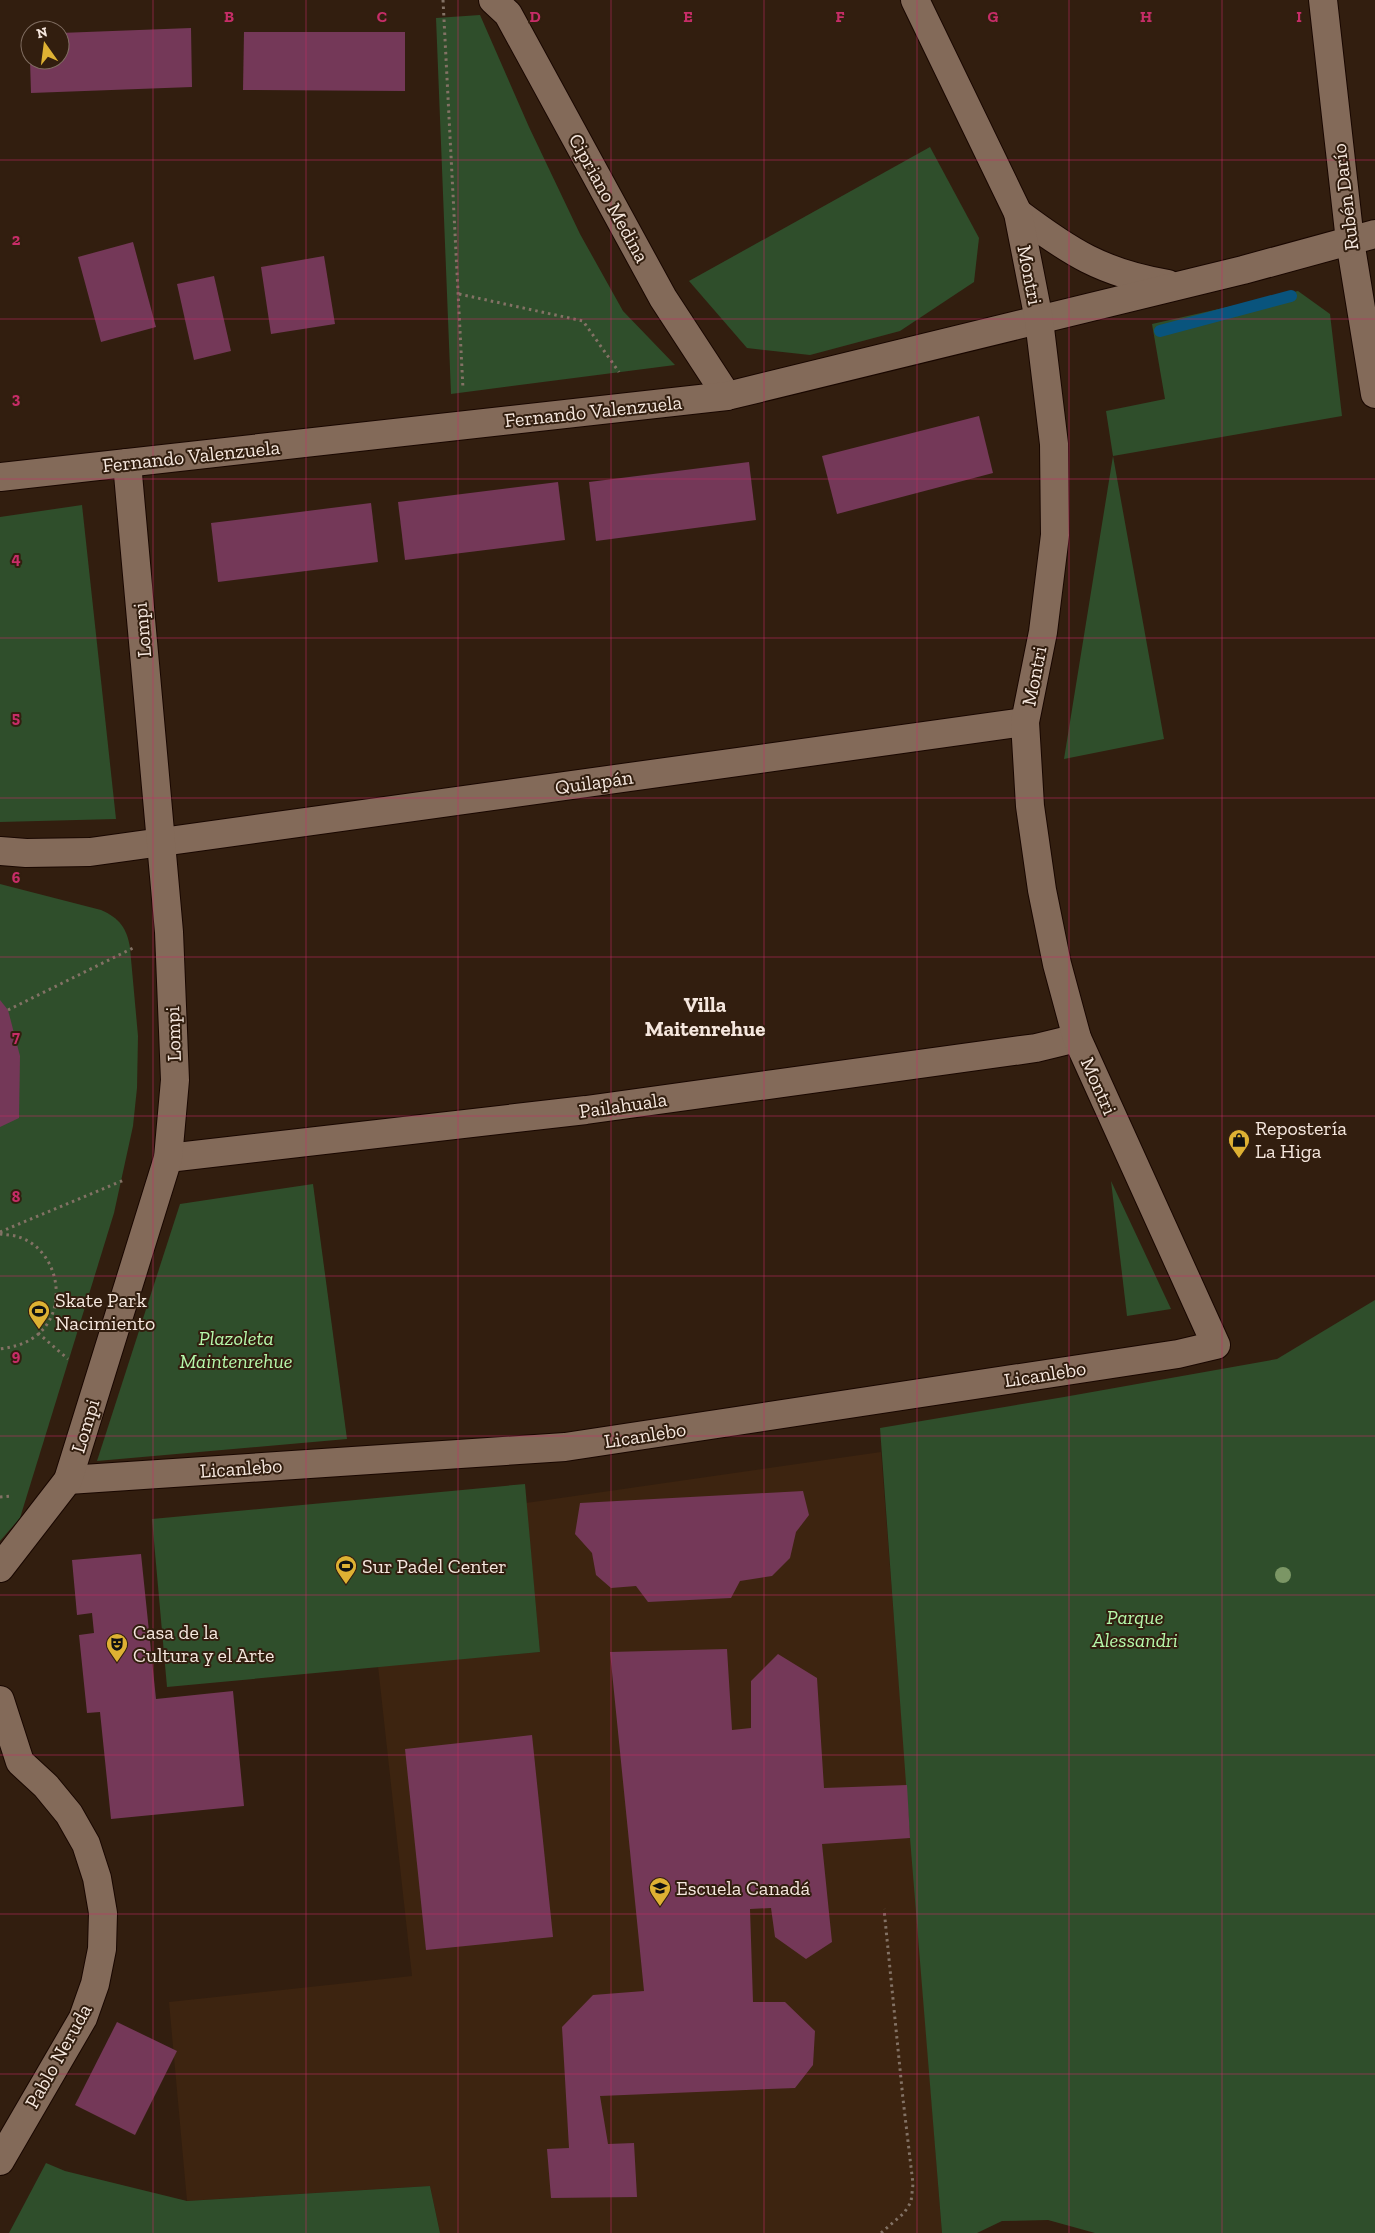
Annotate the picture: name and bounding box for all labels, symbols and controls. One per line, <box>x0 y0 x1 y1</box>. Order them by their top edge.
text: B <box>224 7 234 26</box>
text: C <box>377 7 387 26</box>
text: D <box>529 7 541 26</box>
text: E <box>683 7 693 26</box>
text: F <box>835 7 845 26</box>
text: G <box>988 7 999 26</box>
text: H <box>1140 7 1152 26</box>
text: I <box>1296 7 1302 26</box>
north arrow <box>20 20 70 70</box>
text: N <box>35 23 50 42</box>
street label: Cipriano Medina <box>564 129 654 267</box>
street label: Rubén Darío <box>1327 142 1363 252</box>
text: 2 <box>12 230 21 249</box>
street label: Montri <box>1012 243 1048 307</box>
text: 3 <box>12 389 21 408</box>
street label: Fernando Valenzuela <box>503 390 683 432</box>
street label: Fernando Valenzuela <box>101 435 281 477</box>
text: 4 <box>11 549 21 568</box>
street label: Lompi <box>128 601 156 658</box>
street label: Montri <box>1016 644 1052 708</box>
text: 5 <box>12 708 20 727</box>
street label: Quilapán <box>553 765 635 799</box>
text: 6 <box>12 868 21 887</box>
district label: Villa Maitenrehue <box>645 992 765 1041</box>
street label: Lompi <box>160 1006 186 1062</box>
text: 7 <box>12 1027 20 1046</box>
street label: Montri <box>1076 1054 1122 1119</box>
street label: Pailahuala <box>577 1087 669 1123</box>
place label: Repostería La Higa <box>1255 1116 1347 1163</box>
shop icon: Repostería La Higa <box>1227 1128 1251 1159</box>
text: 8 <box>12 1187 21 1206</box>
place label: Skate Park Nacimiento <box>55 1288 155 1335</box>
sports icon: Skate Park Nacimiento <box>27 1299 51 1330</box>
park label: Plazoleta Maintenrehue <box>179 1326 293 1373</box>
text: 9 <box>12 1346 21 1365</box>
street label: Licanlebo <box>1002 1356 1088 1392</box>
street label: Lompi <box>65 1396 105 1456</box>
street label: Licanlebo <box>602 1417 688 1453</box>
street label: Licanlebo <box>199 1453 283 1483</box>
sports icon: Sur Padel Center <box>334 1554 358 1585</box>
place label: Sur Padel Center <box>362 1554 507 1578</box>
park label: Parque Alessandri <box>1091 1605 1178 1652</box>
place label: Casa de la Cultura y el Arte <box>133 1620 274 1667</box>
theatre icon: Casa de la Cultura y el Arte <box>105 1632 129 1663</box>
school or university icon: Escuela Canadá <box>648 1876 672 1907</box>
place label: Escuela Canadá <box>676 1876 811 1900</box>
street label: Pablo Neruda <box>19 1999 97 2112</box>

